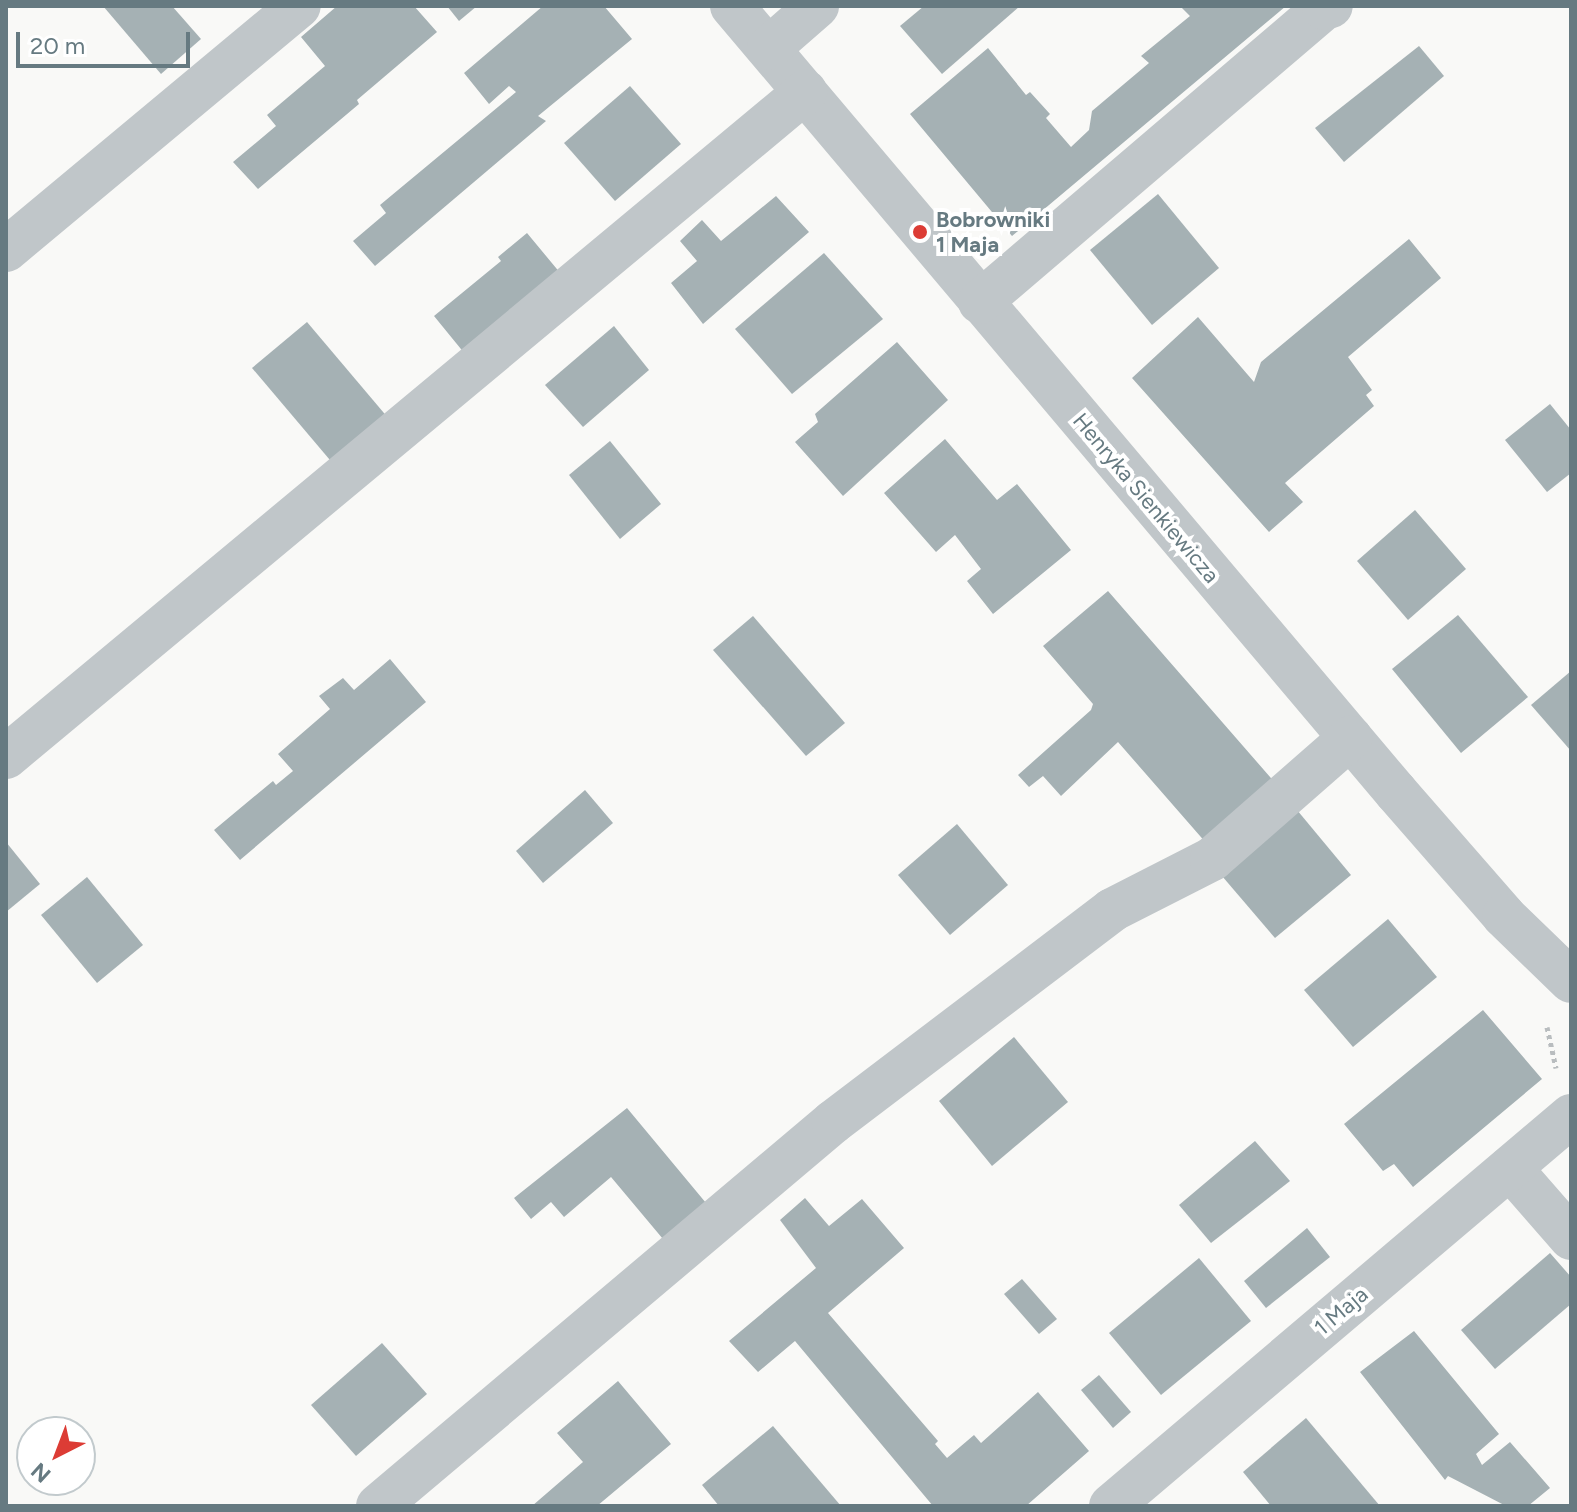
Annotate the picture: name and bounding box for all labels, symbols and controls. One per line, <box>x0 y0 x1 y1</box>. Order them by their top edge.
scale bar <box>20 16 194 66</box>
text: 20 m <box>30 31 85 60</box>
place label: Bobrowniki 1 Maja <box>936 206 1050 258</box>
marker: Bobrowniki 1 Maja <box>911 223 929 241</box>
street label: Henryka Sienkiewicza <box>1067 408 1225 588</box>
street label: 1 Maja <box>1309 1281 1373 1341</box>
north arrow <box>16 1416 96 1496</box>
text: N <box>26 1457 56 1488</box>

